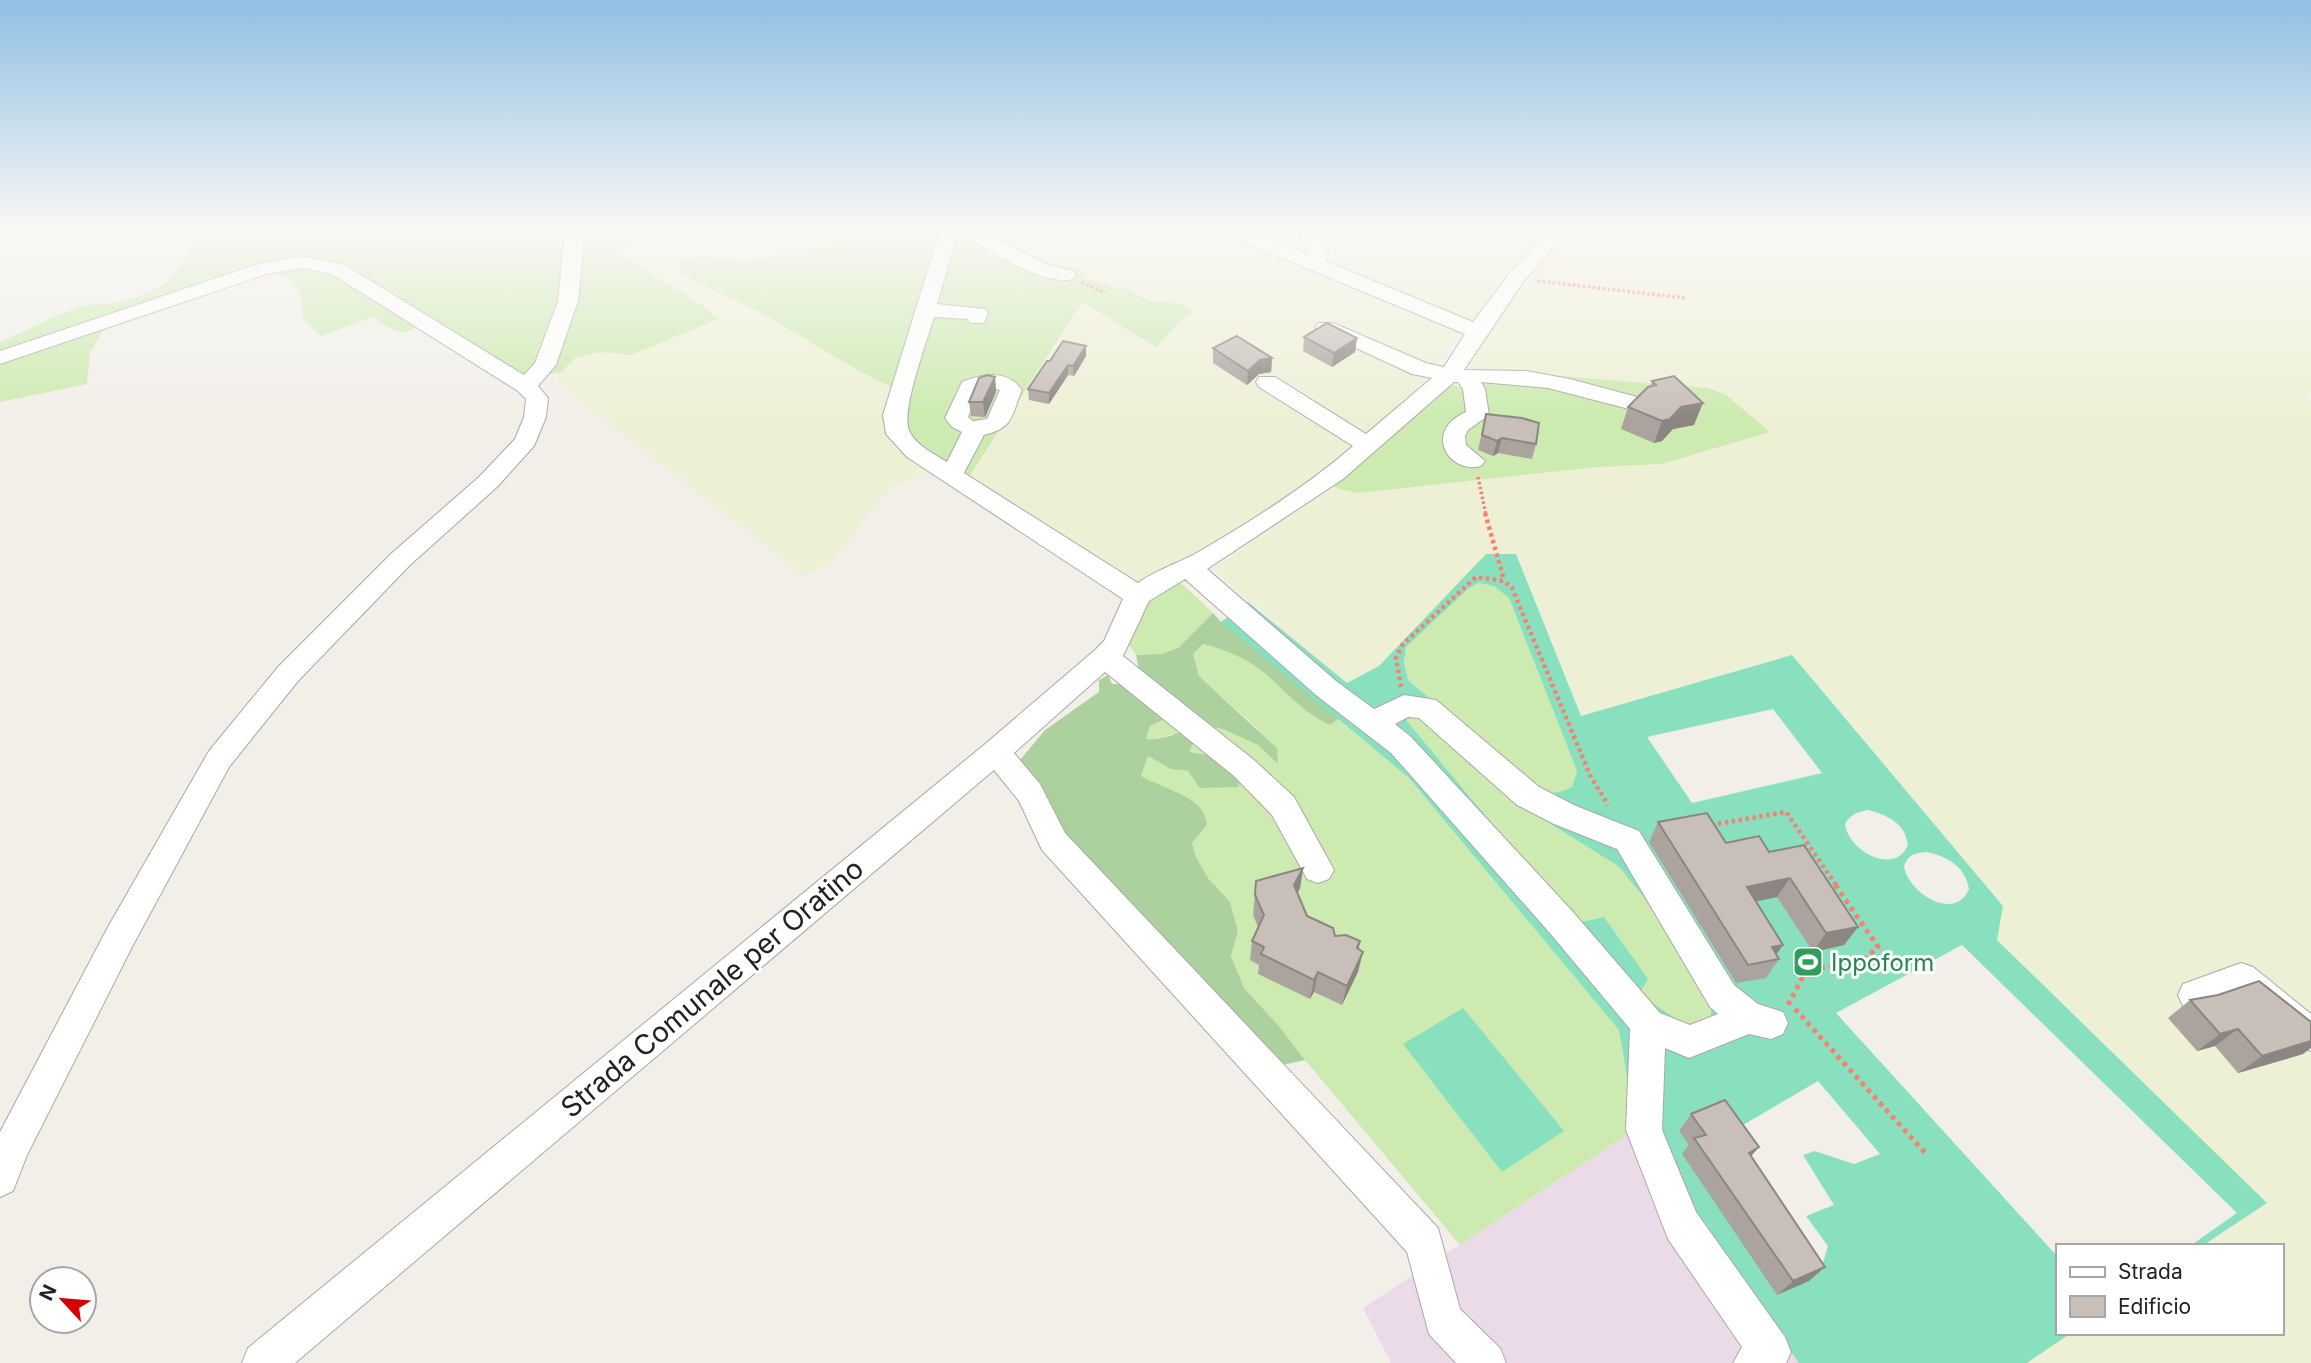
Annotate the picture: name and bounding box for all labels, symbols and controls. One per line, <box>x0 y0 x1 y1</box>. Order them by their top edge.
street label: Strada Comunale per Oratino <box>554 851 870 1125</box>
sports icon: Ippoform <box>1791 945 1825 979</box>
place label: Ippoform <box>1831 948 1934 977</box>
legend <box>2056 1244 2283 1335</box>
text: Strada <box>2118 1259 2183 1284</box>
north arrow <box>28 1265 98 1335</box>
text: N <box>35 1281 62 1304</box>
text: Edificio <box>2118 1294 2191 1319</box>

